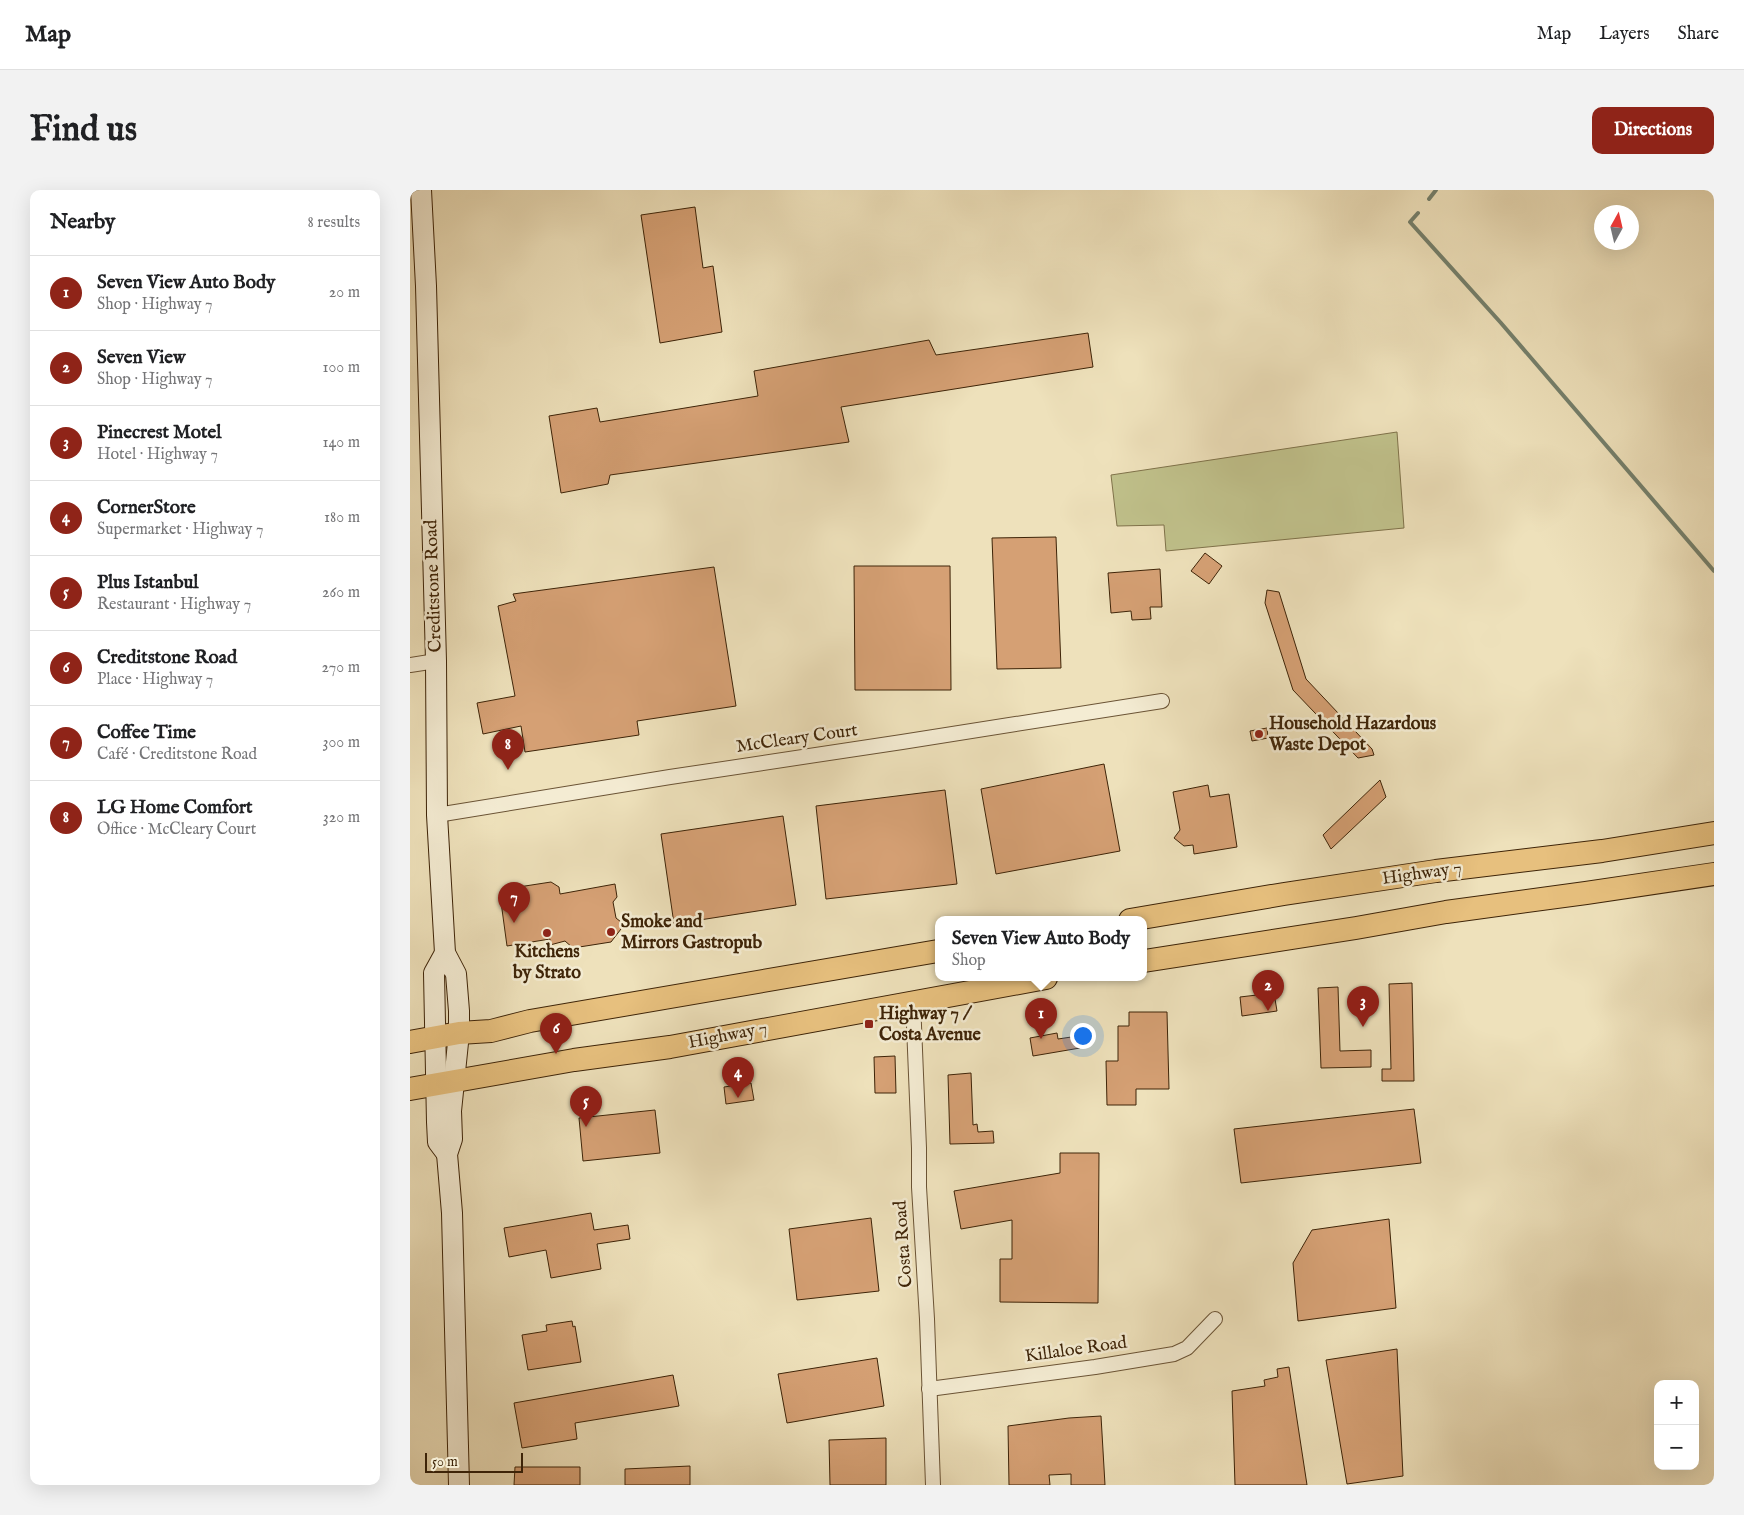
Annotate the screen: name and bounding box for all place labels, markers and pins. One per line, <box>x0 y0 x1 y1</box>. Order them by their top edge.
place label: Household Hazardous Waste Depot <box>1268 713 1437 757</box>
marker: Household Hazardous Waste Depot <box>1253 728 1265 740</box>
pin: 8 <box>492 729 524 770</box>
pin: 7 <box>498 882 530 923</box>
place label: Smoke and Mirrors Gastropub <box>621 911 762 955</box>
marker: Smoke and Mirrors Gastropub <box>605 926 617 938</box>
marker: Kitchens by Strato <box>541 927 553 939</box>
place label: Kitchens by Strato <box>512 941 581 985</box>
pin: 2 <box>1252 970 1284 1011</box>
pin: 3 <box>1347 986 1379 1027</box>
pin: 1 <box>1025 998 1057 1039</box>
place label: Highway 7 / Costa Avenue <box>879 1003 982 1047</box>
pin: 6 <box>540 1013 572 1054</box>
marker: Highway 7 / Costa Avenue <box>863 1018 875 1030</box>
pin: 4 <box>722 1057 754 1098</box>
pin: 5 <box>570 1086 602 1127</box>

